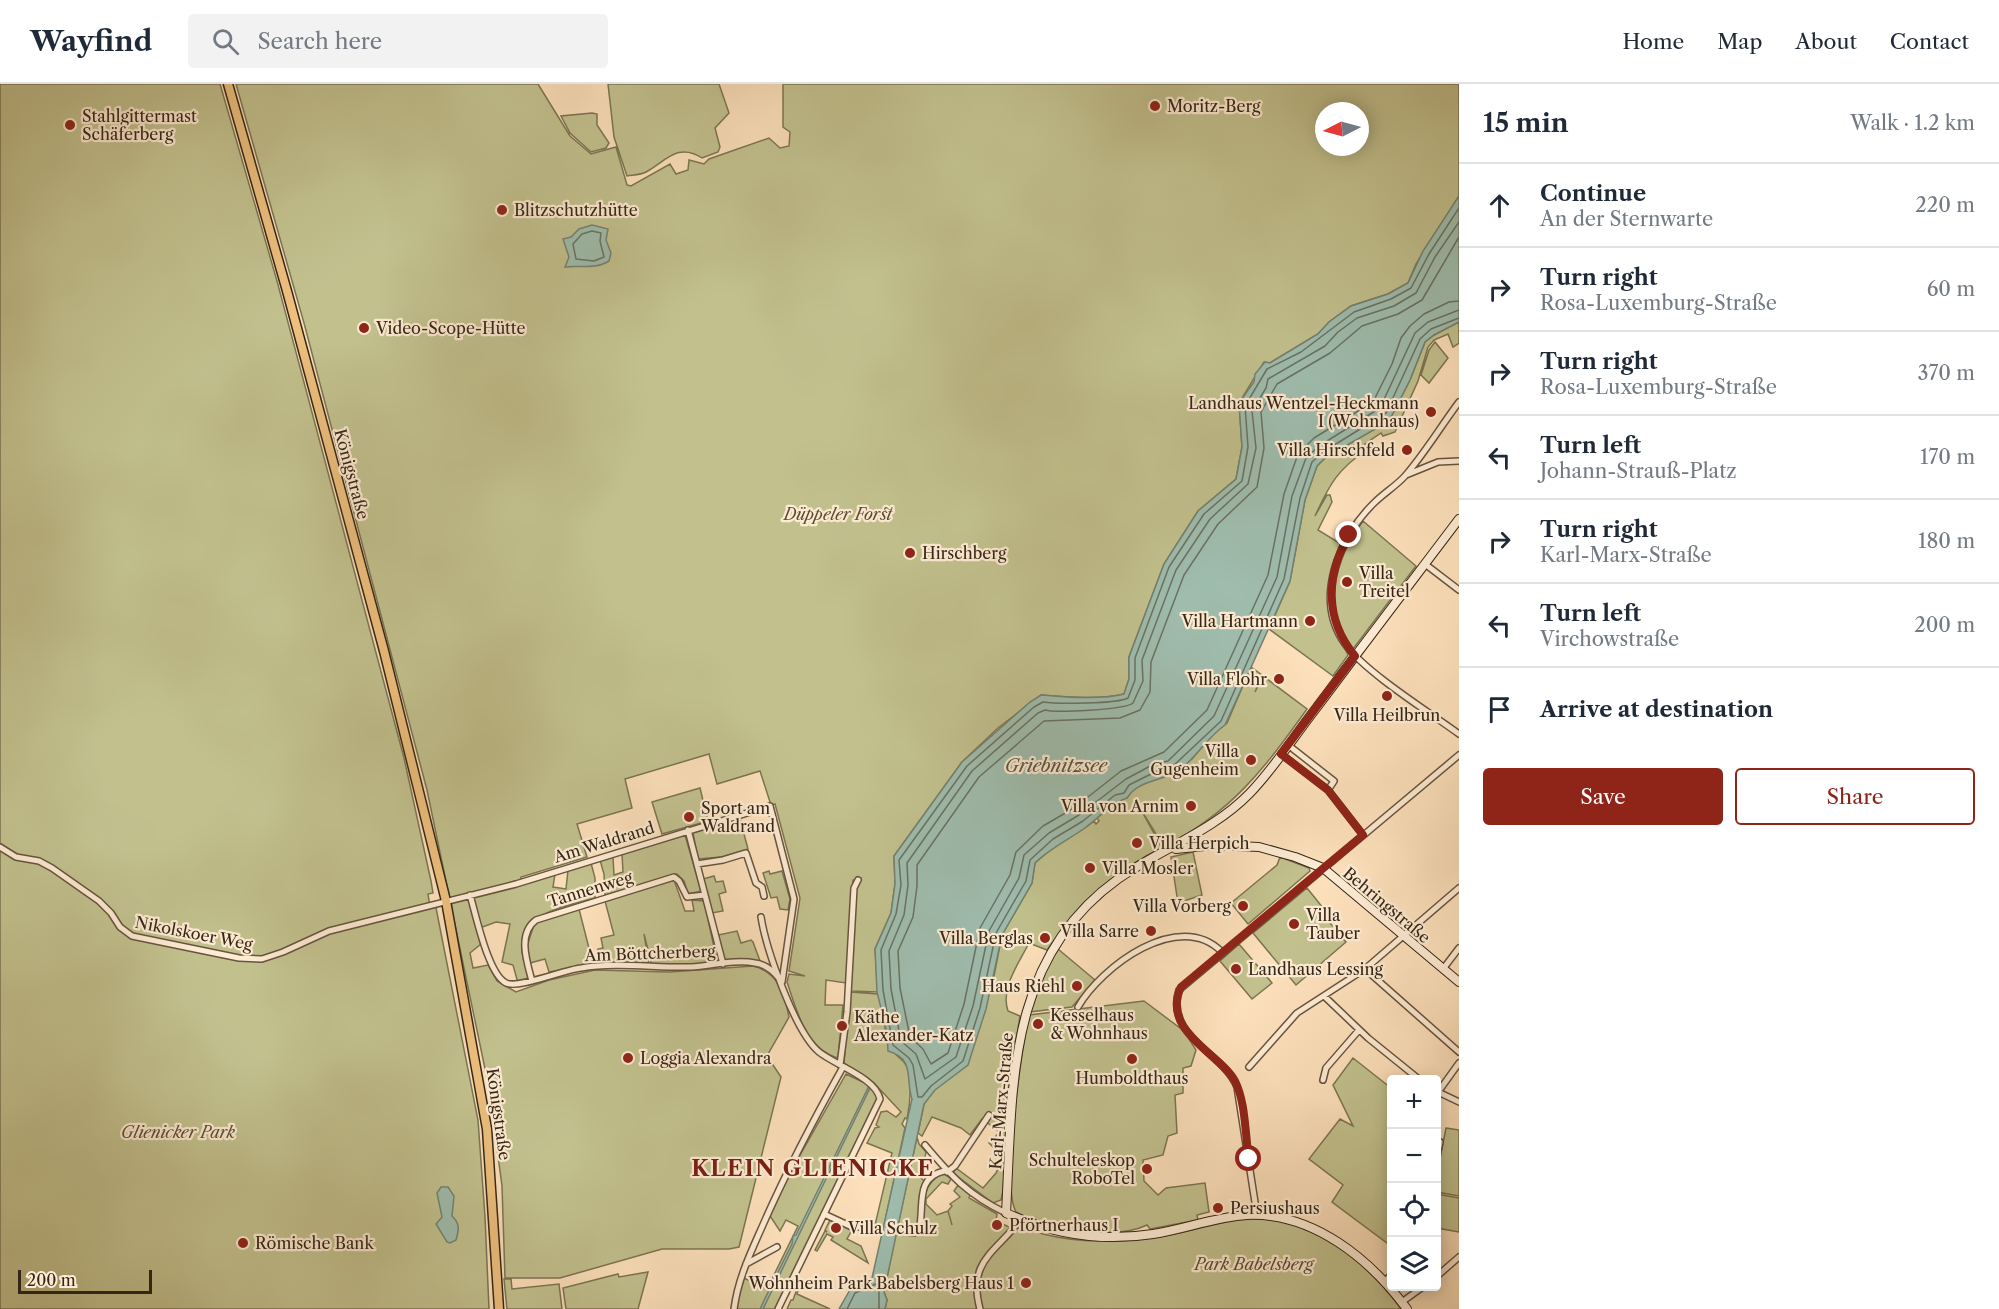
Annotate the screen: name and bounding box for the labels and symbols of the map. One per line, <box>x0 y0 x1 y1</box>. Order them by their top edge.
place label: Moritz-Berg <box>1167 96 1261 116</box>
marker: Moritz-Berg <box>1148 99 1162 113</box>
north arrow <box>1315 102 1369 156</box>
place label: Stahlgittermast Schäferberg <box>82 106 197 144</box>
marker: Stahlgittermast Schäferberg <box>63 118 77 132</box>
place label: Blitzschutzhütte <box>514 200 638 220</box>
marker: Blitzschutzhütte <box>495 203 509 217</box>
place label: Video-Scope-Hütte <box>375 318 525 338</box>
marker: Video-Scope-Hütte <box>357 321 371 335</box>
place label: Landhaus Wentzel-Heckmann I (Wohnhaus) <box>1188 393 1419 431</box>
marker: Landhaus Wentzel-Heckmann I (Wohnhaus) <box>1424 405 1438 419</box>
street label: Königstraße <box>330 427 374 521</box>
place label: Villa Hirschfeld <box>1276 440 1395 460</box>
marker: Villa Hirschfeld <box>1400 443 1414 457</box>
park label: Düppeler Forst <box>782 504 893 524</box>
route end <box>1335 521 1361 547</box>
place label: Hirschberg <box>922 543 1007 563</box>
marker: Hirschberg <box>903 546 917 560</box>
place label: Villa Treitel <box>1358 563 1410 601</box>
marker: Villa Treitel <box>1340 575 1354 589</box>
place label: Villa Hartmann <box>1181 611 1298 631</box>
marker: Villa Hartmann <box>1303 614 1317 628</box>
place label: Villa Flohr <box>1186 669 1267 689</box>
marker: Villa Flohr <box>1272 672 1286 686</box>
marker: Villa Heilbrun <box>1380 689 1394 703</box>
place label: Villa Heilbrun <box>1333 705 1440 725</box>
place label: Villa Gugenheim <box>1150 741 1240 779</box>
marker: Villa Gugenheim <box>1244 753 1258 767</box>
water label: Griebnitzsee <box>1005 755 1109 777</box>
place label: Villa von Arnim <box>1060 796 1179 816</box>
place label: Sport am Waldrand <box>700 798 775 836</box>
marker: Villa von Arnim <box>1184 799 1198 813</box>
marker: Sport am Waldrand <box>682 810 696 824</box>
street label: Am Waldrand <box>550 817 657 867</box>
place label: Villa Herpich <box>1148 833 1250 853</box>
marker: Villa Herpich <box>1130 836 1144 850</box>
place label: Villa Mosler <box>1101 858 1194 878</box>
marker: Villa Mosler <box>1083 861 1097 875</box>
street label: Behringstraße <box>1339 863 1435 947</box>
street label: Tannenweg <box>545 866 635 911</box>
place label: Villa Vorberg <box>1132 896 1232 916</box>
marker: Villa Vorberg <box>1236 899 1250 913</box>
place label: Villa Tauber <box>1305 905 1360 943</box>
street label: Nikolskoer Weg <box>134 912 255 954</box>
marker: Villa Tauber <box>1287 917 1301 931</box>
place label: Villa Sarre <box>1059 921 1139 941</box>
marker: Villa Sarre <box>1144 924 1158 938</box>
place label: Villa Berglas <box>938 928 1033 948</box>
marker: Villa Berglas <box>1038 931 1052 945</box>
street label: Am Böttcherberg <box>583 941 716 965</box>
place label: Landhaus Lessing <box>1248 959 1383 979</box>
marker: Landhaus Lessing <box>1229 962 1243 976</box>
place label: Haus Riehl <box>982 976 1065 996</box>
marker: Haus Riehl <box>1070 979 1084 993</box>
place label: Kesselhaus & Wohnhaus <box>1050 1005 1148 1043</box>
place label: Käthe Alexander-Katz <box>853 1007 974 1045</box>
marker: Kesselhaus & Wohnhaus <box>1031 1017 1045 1031</box>
marker: Käthe Alexander-Katz <box>835 1019 849 1033</box>
street label: Karl-Marx-Straße <box>985 1032 1017 1170</box>
place label: Loggia Alexandra <box>640 1048 772 1068</box>
marker: Loggia Alexandra <box>621 1051 635 1065</box>
marker: Humboldthaus <box>1125 1052 1139 1066</box>
street label: Königstraße <box>483 1067 515 1161</box>
place label: Humboldthaus <box>1075 1068 1189 1088</box>
park label: Glienicker Park <box>121 1122 236 1142</box>
route start <box>1235 1145 1261 1171</box>
place label: Schulteleskop RoboTel <box>1029 1150 1135 1188</box>
district label: KLEIN GLIENICKE <box>691 1155 935 1182</box>
marker: Schulteleskop RoboTel <box>1140 1162 1154 1176</box>
place label: Persiushaus <box>1230 1198 1320 1218</box>
marker: Persiushaus <box>1211 1201 1225 1215</box>
place label: Pförtnerhaus I <box>1009 1215 1119 1235</box>
place label: Villa Schulz <box>847 1218 937 1238</box>
marker: Pförtnerhaus I <box>990 1218 1004 1232</box>
marker: Villa Schulz <box>829 1221 843 1235</box>
place label: Römische Bank <box>255 1233 374 1253</box>
marker: Römische Bank <box>236 1236 250 1250</box>
park label: Park Babelsberg <box>1193 1254 1315 1274</box>
scale bar <box>18 1267 152 1294</box>
place label: Wohnheim Park Babelsberg Haus 1 <box>748 1273 1014 1293</box>
marker: Wohnheim Park Babelsberg Haus 1 <box>1019 1276 1033 1290</box>

